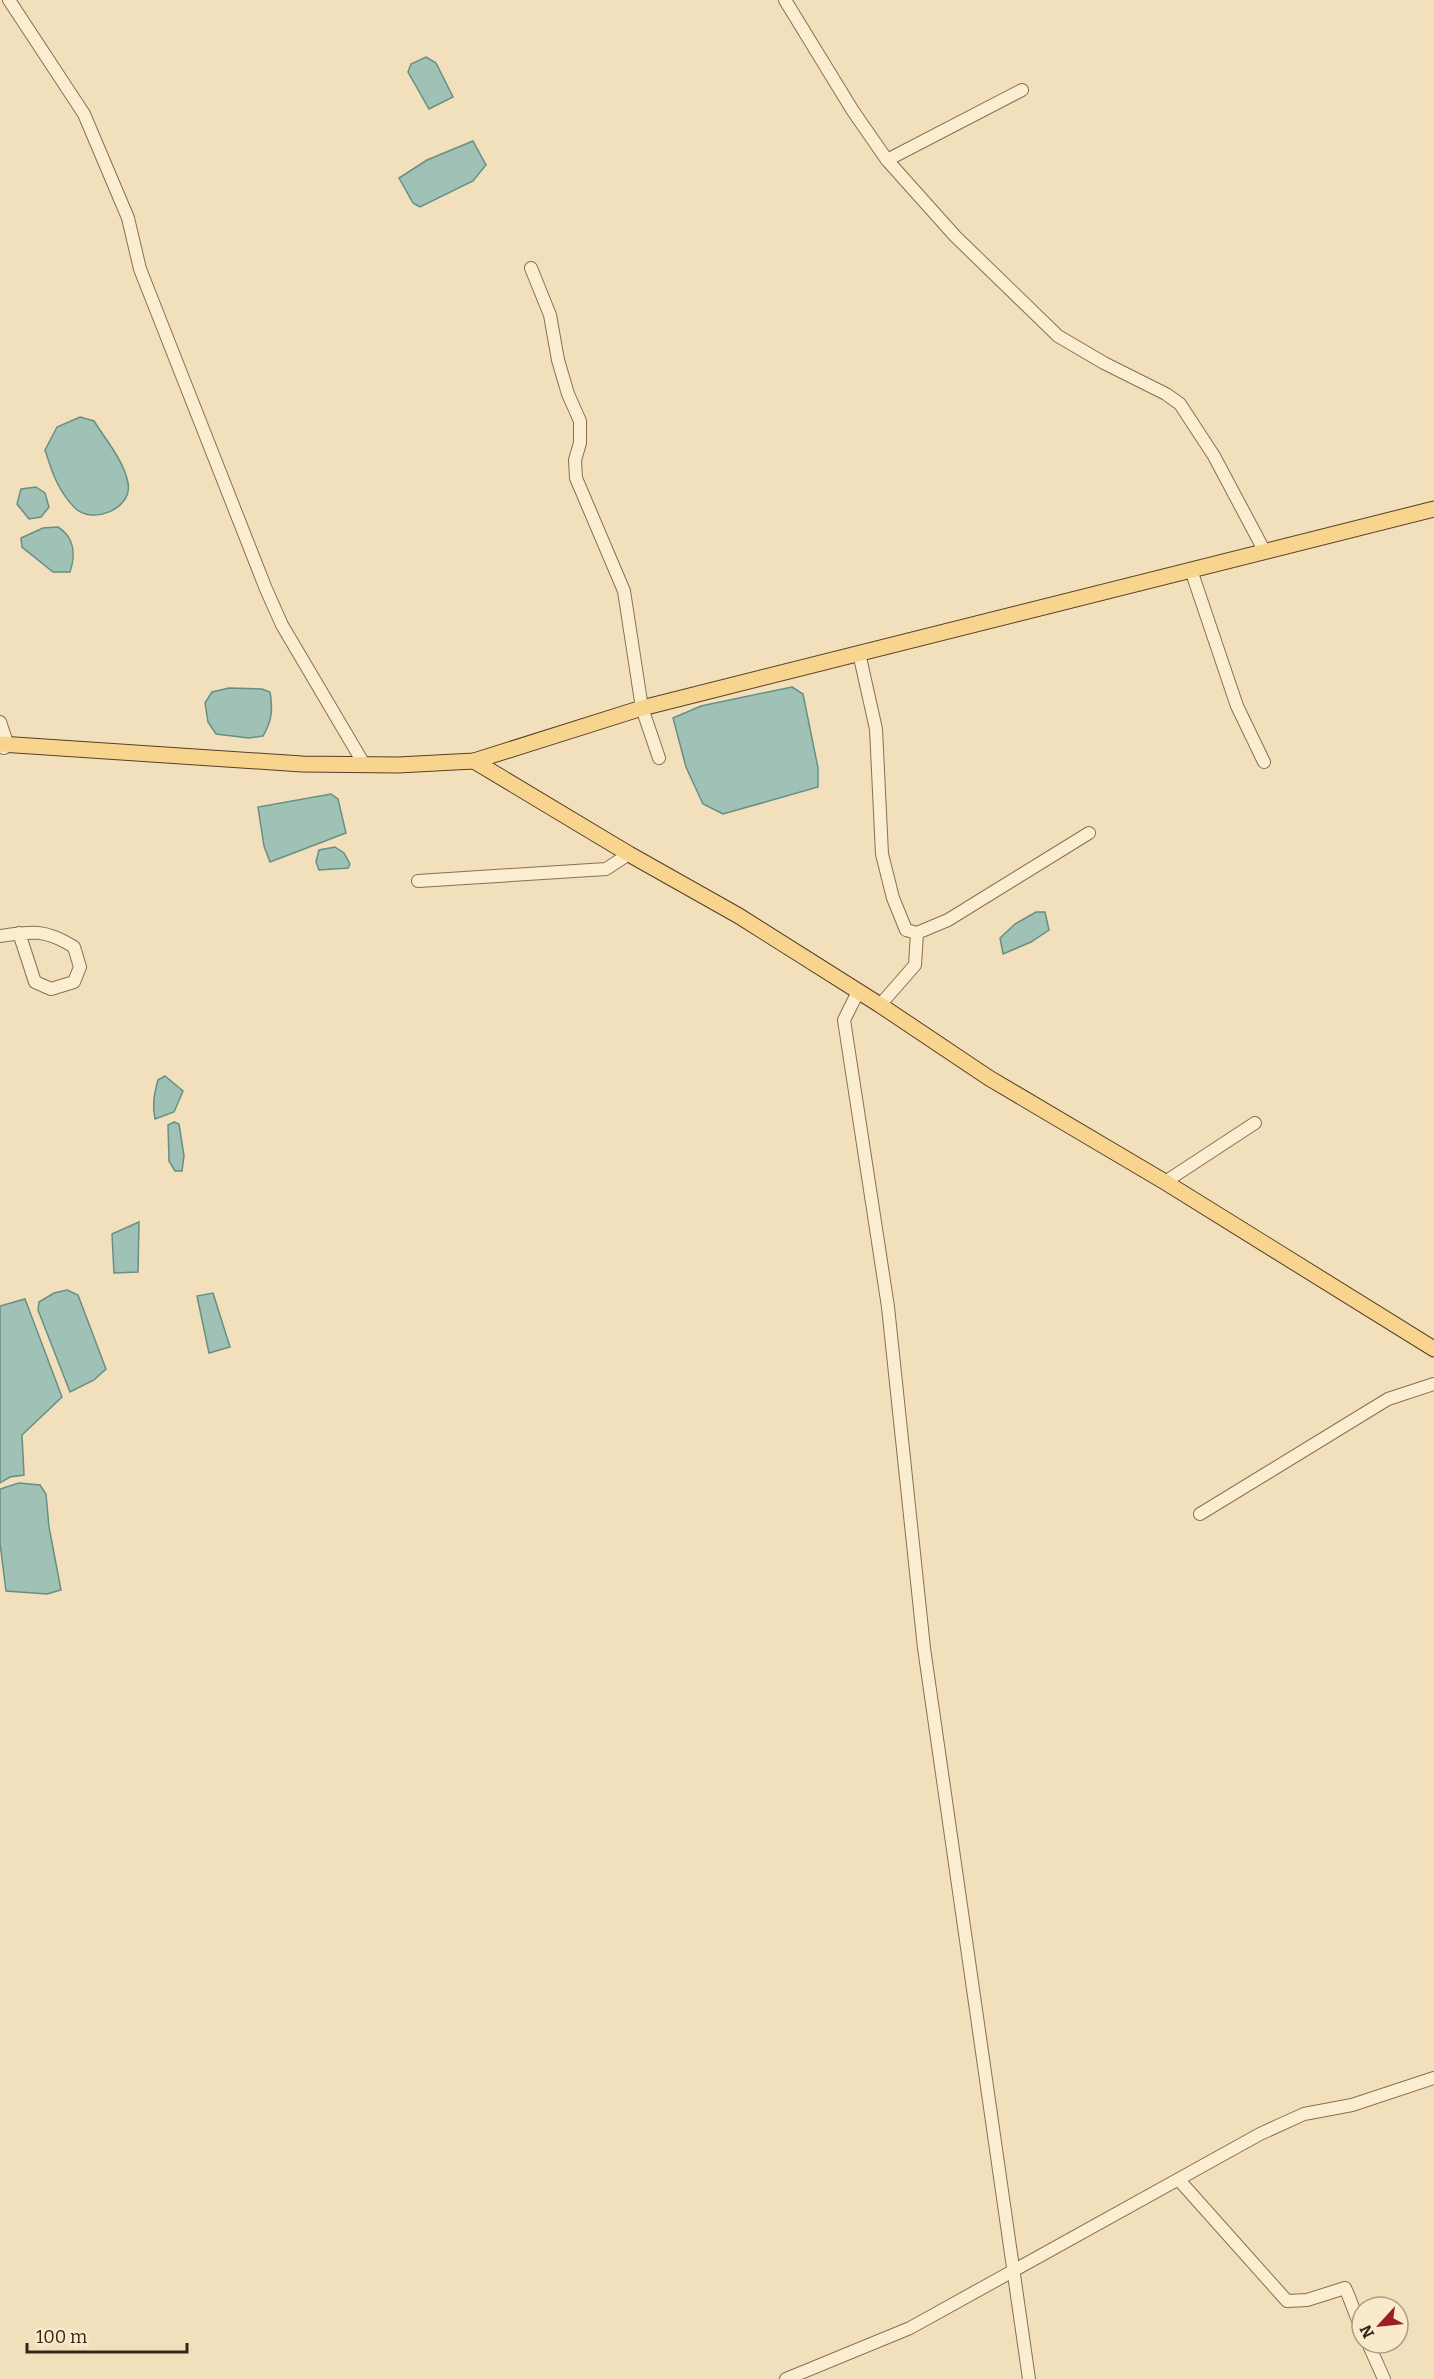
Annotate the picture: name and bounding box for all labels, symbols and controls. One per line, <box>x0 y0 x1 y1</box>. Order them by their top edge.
north arrow <box>1350 2295 1410 2355</box>
scale bar <box>27 2316 188 2354</box>
text: N <box>1356 2322 1378 2341</box>
text: 100 m <box>36 2326 87 2348</box>

